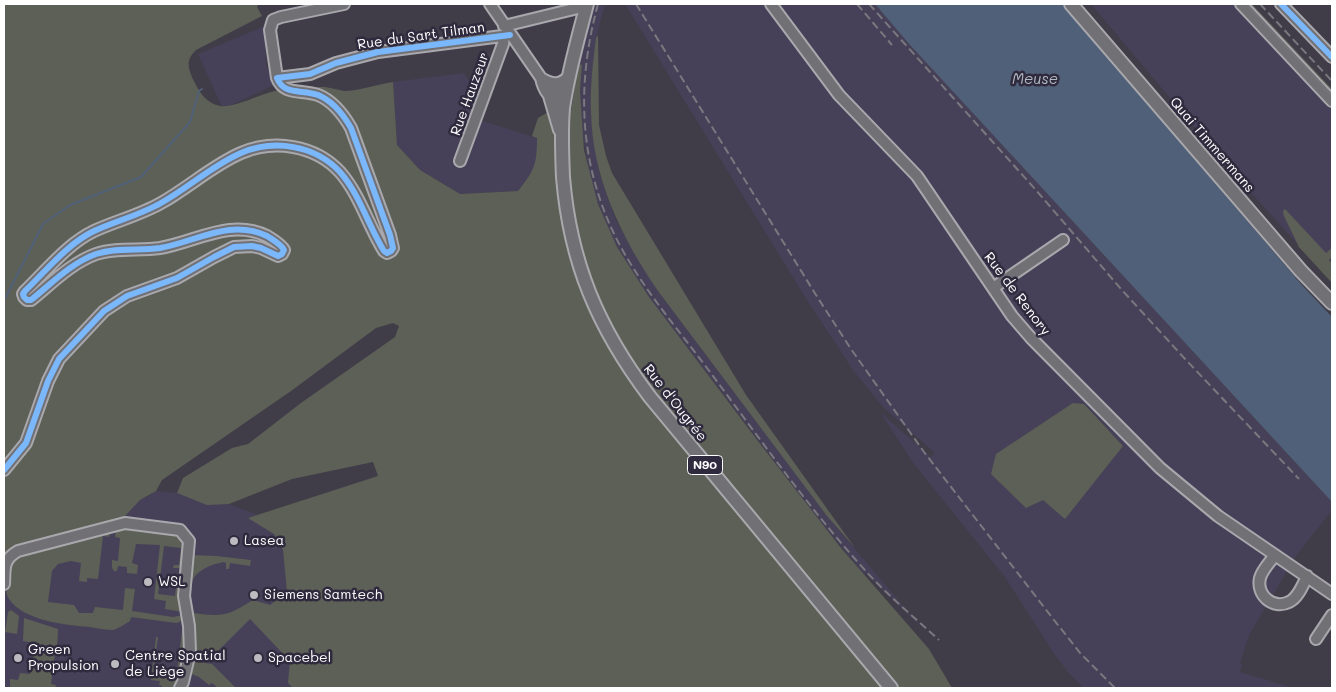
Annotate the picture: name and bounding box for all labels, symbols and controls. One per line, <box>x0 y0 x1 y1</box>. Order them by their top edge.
street label: Rue du Sart Tilman <box>356 19 486 53</box>
street label: Rue Hauzeur <box>447 50 493 138</box>
water label: Meuse <box>1012 70 1058 88</box>
street label: Quai Timmermans <box>1166 94 1258 196</box>
street label: Rue de Renory <box>980 249 1054 339</box>
street label: Rue d'Ougrée <box>640 361 710 445</box>
road number: N90 <box>688 456 722 474</box>
place label: Lasea <box>244 533 284 549</box>
marker: Lasea <box>228 535 240 547</box>
place label: WSL <box>158 574 186 590</box>
marker: WSL <box>142 576 154 588</box>
place label: Siemens Samtech <box>264 587 382 603</box>
marker: Siemens Samtech <box>248 589 260 601</box>
place label: Green Propulsion <box>28 642 99 674</box>
place label: Centre Spatial de Liège <box>125 648 226 680</box>
place label: Spacebel <box>268 650 331 666</box>
marker: Green Propulsion <box>12 652 24 664</box>
marker: Spacebel <box>252 652 264 664</box>
marker: Centre Spatial de Liège <box>109 658 121 670</box>

